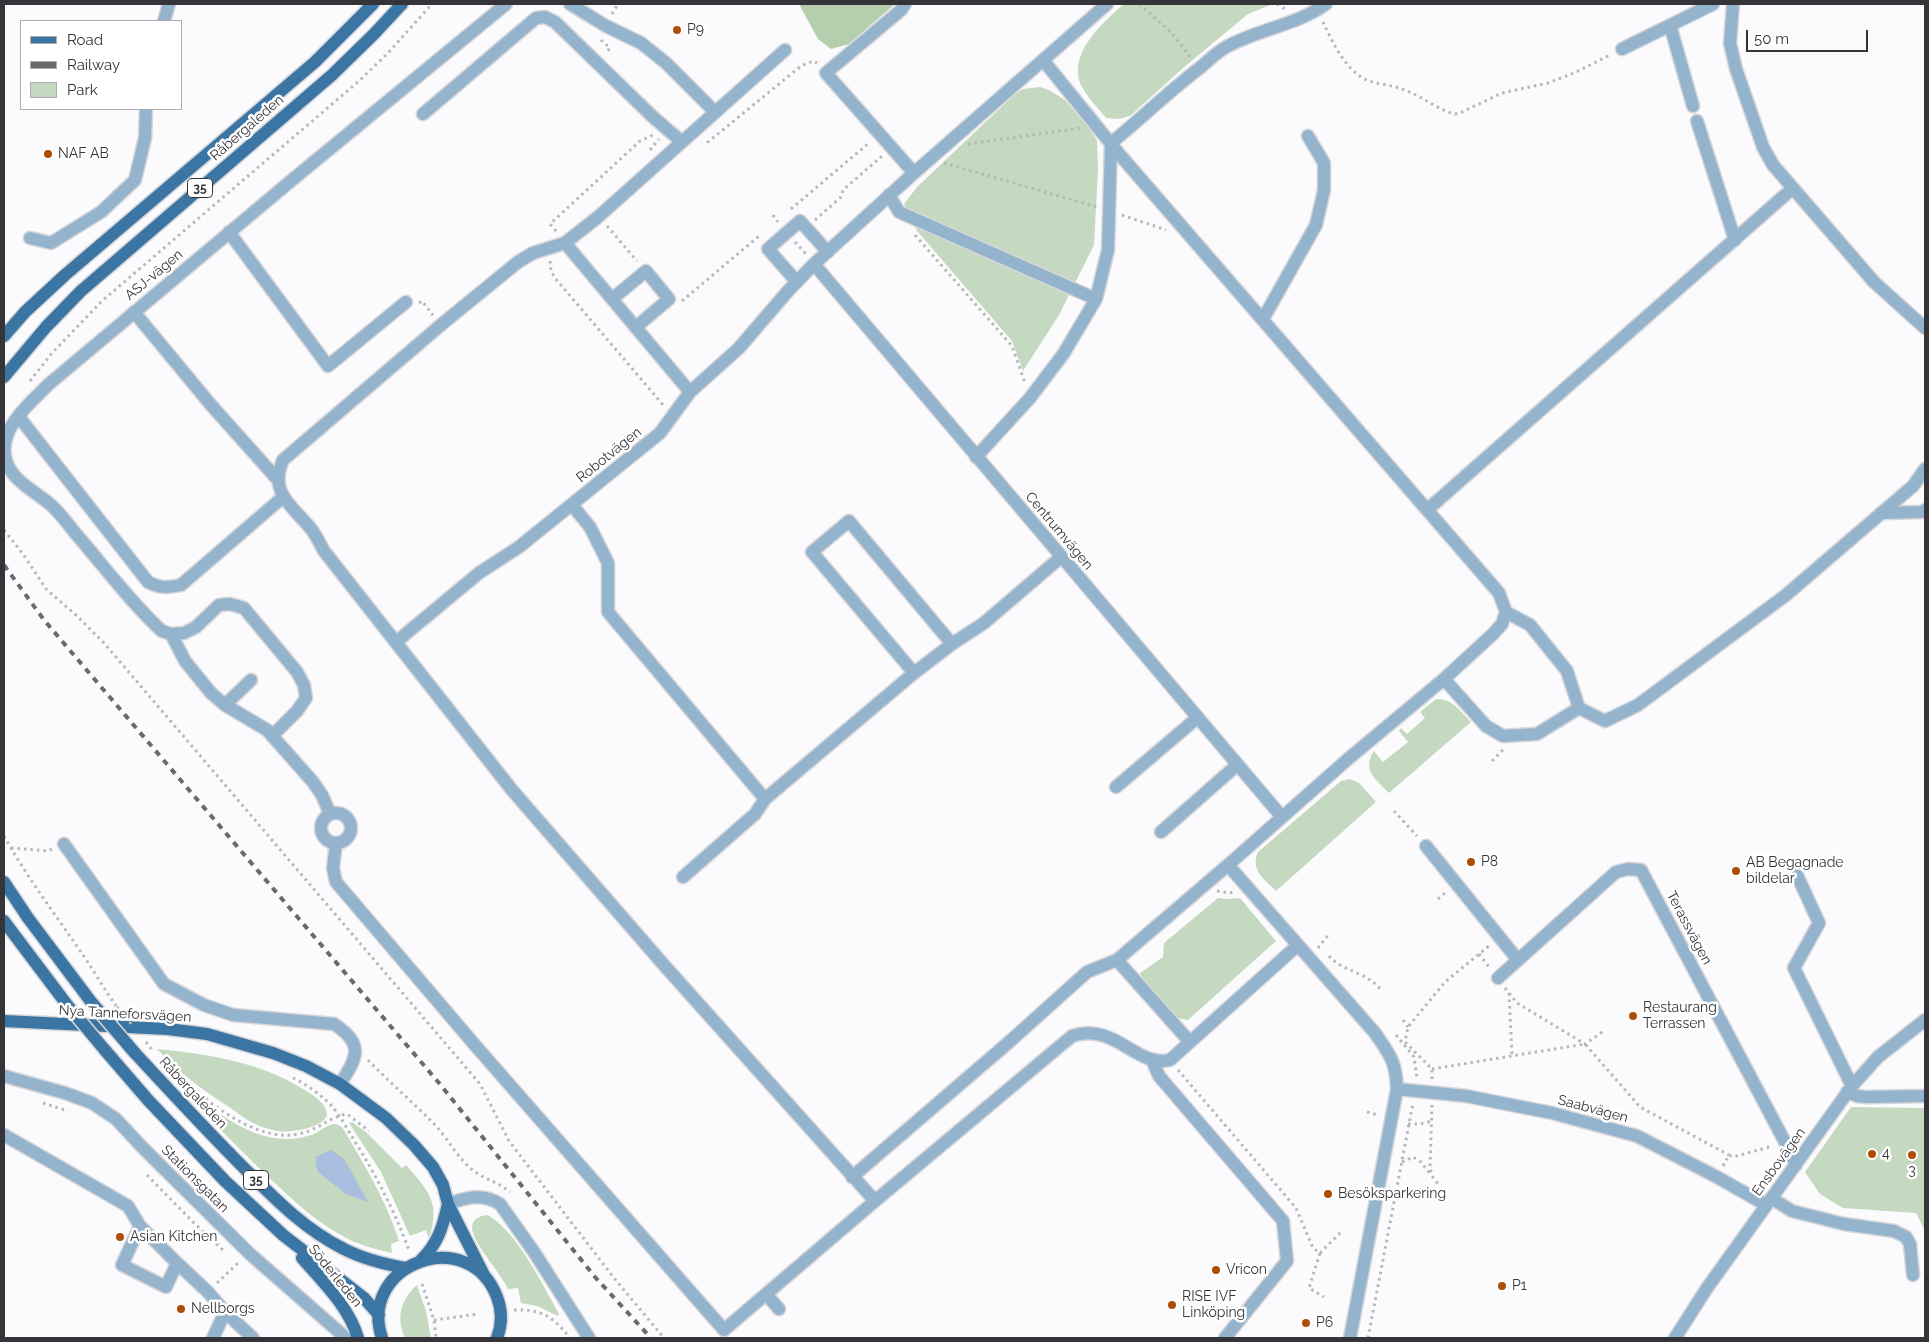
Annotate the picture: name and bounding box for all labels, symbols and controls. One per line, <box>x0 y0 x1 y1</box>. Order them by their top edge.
legend <box>20 20 182 110</box>
scale bar <box>1749 20 1872 52</box>
place label: P9 <box>687 22 704 38</box>
marker: P9 <box>671 24 683 36</box>
text: 50 m <box>1754 30 1789 48</box>
text: Road <box>67 31 103 49</box>
text: Railway <box>67 56 120 74</box>
text: Park <box>67 81 98 99</box>
street label: Råbergaleden <box>207 92 287 164</box>
place label: NAF AB <box>58 146 109 162</box>
marker: NAF AB <box>42 148 54 160</box>
road number: 35 <box>188 178 212 198</box>
street label: ASJ-vägen <box>122 246 186 304</box>
street label: Robotvägen <box>573 424 645 486</box>
street label: Centrumvägen <box>1022 489 1096 573</box>
place label: P8 <box>1481 854 1498 870</box>
place label: AB Begagnade bildelar <box>1746 855 1844 888</box>
marker: P8 <box>1465 856 1477 868</box>
marker: AB Begagnade bildelar <box>1730 865 1742 877</box>
street label: Terassvägen <box>1663 888 1715 968</box>
place label: Restaurang Terrassen <box>1643 1000 1717 1032</box>
street label: Nya Tanneforsvägen <box>58 1002 192 1026</box>
marker: Restaurang Terrassen <box>1627 1010 1639 1022</box>
street label: Råbergaleden <box>156 1054 230 1132</box>
street label: Saabvägen <box>1556 1092 1630 1126</box>
street label: Ensbovägen <box>1749 1125 1809 1199</box>
street label: Stationsgatan <box>158 1142 232 1216</box>
place label: 4 <box>1882 1146 1890 1162</box>
marker: 4 <box>1866 1148 1878 1160</box>
marker: 3 <box>1906 1149 1918 1161</box>
place label: 3 <box>1908 1163 1916 1179</box>
road number: 35 <box>244 1170 268 1190</box>
place label: Besöksparkering <box>1338 1186 1446 1202</box>
marker: Besöksparkering <box>1322 1188 1334 1200</box>
place label: Asian Kitchen <box>130 1229 217 1245</box>
marker: Asian Kitchen <box>114 1231 126 1243</box>
street label: Söderleden <box>305 1241 365 1311</box>
place label: Vricon <box>1226 1262 1267 1278</box>
marker: Vricon <box>1210 1264 1222 1276</box>
place label: P1 <box>1512 1278 1527 1294</box>
marker: P1 <box>1496 1280 1508 1292</box>
place label: RISE IVF Linköping <box>1182 1289 1245 1321</box>
marker: RISE IVF Linköping <box>1166 1299 1178 1311</box>
place label: Nellborgs <box>191 1301 255 1317</box>
marker: Nellborgs <box>175 1303 187 1315</box>
place label: P6 <box>1316 1315 1333 1331</box>
marker: P6 <box>1300 1317 1312 1329</box>

